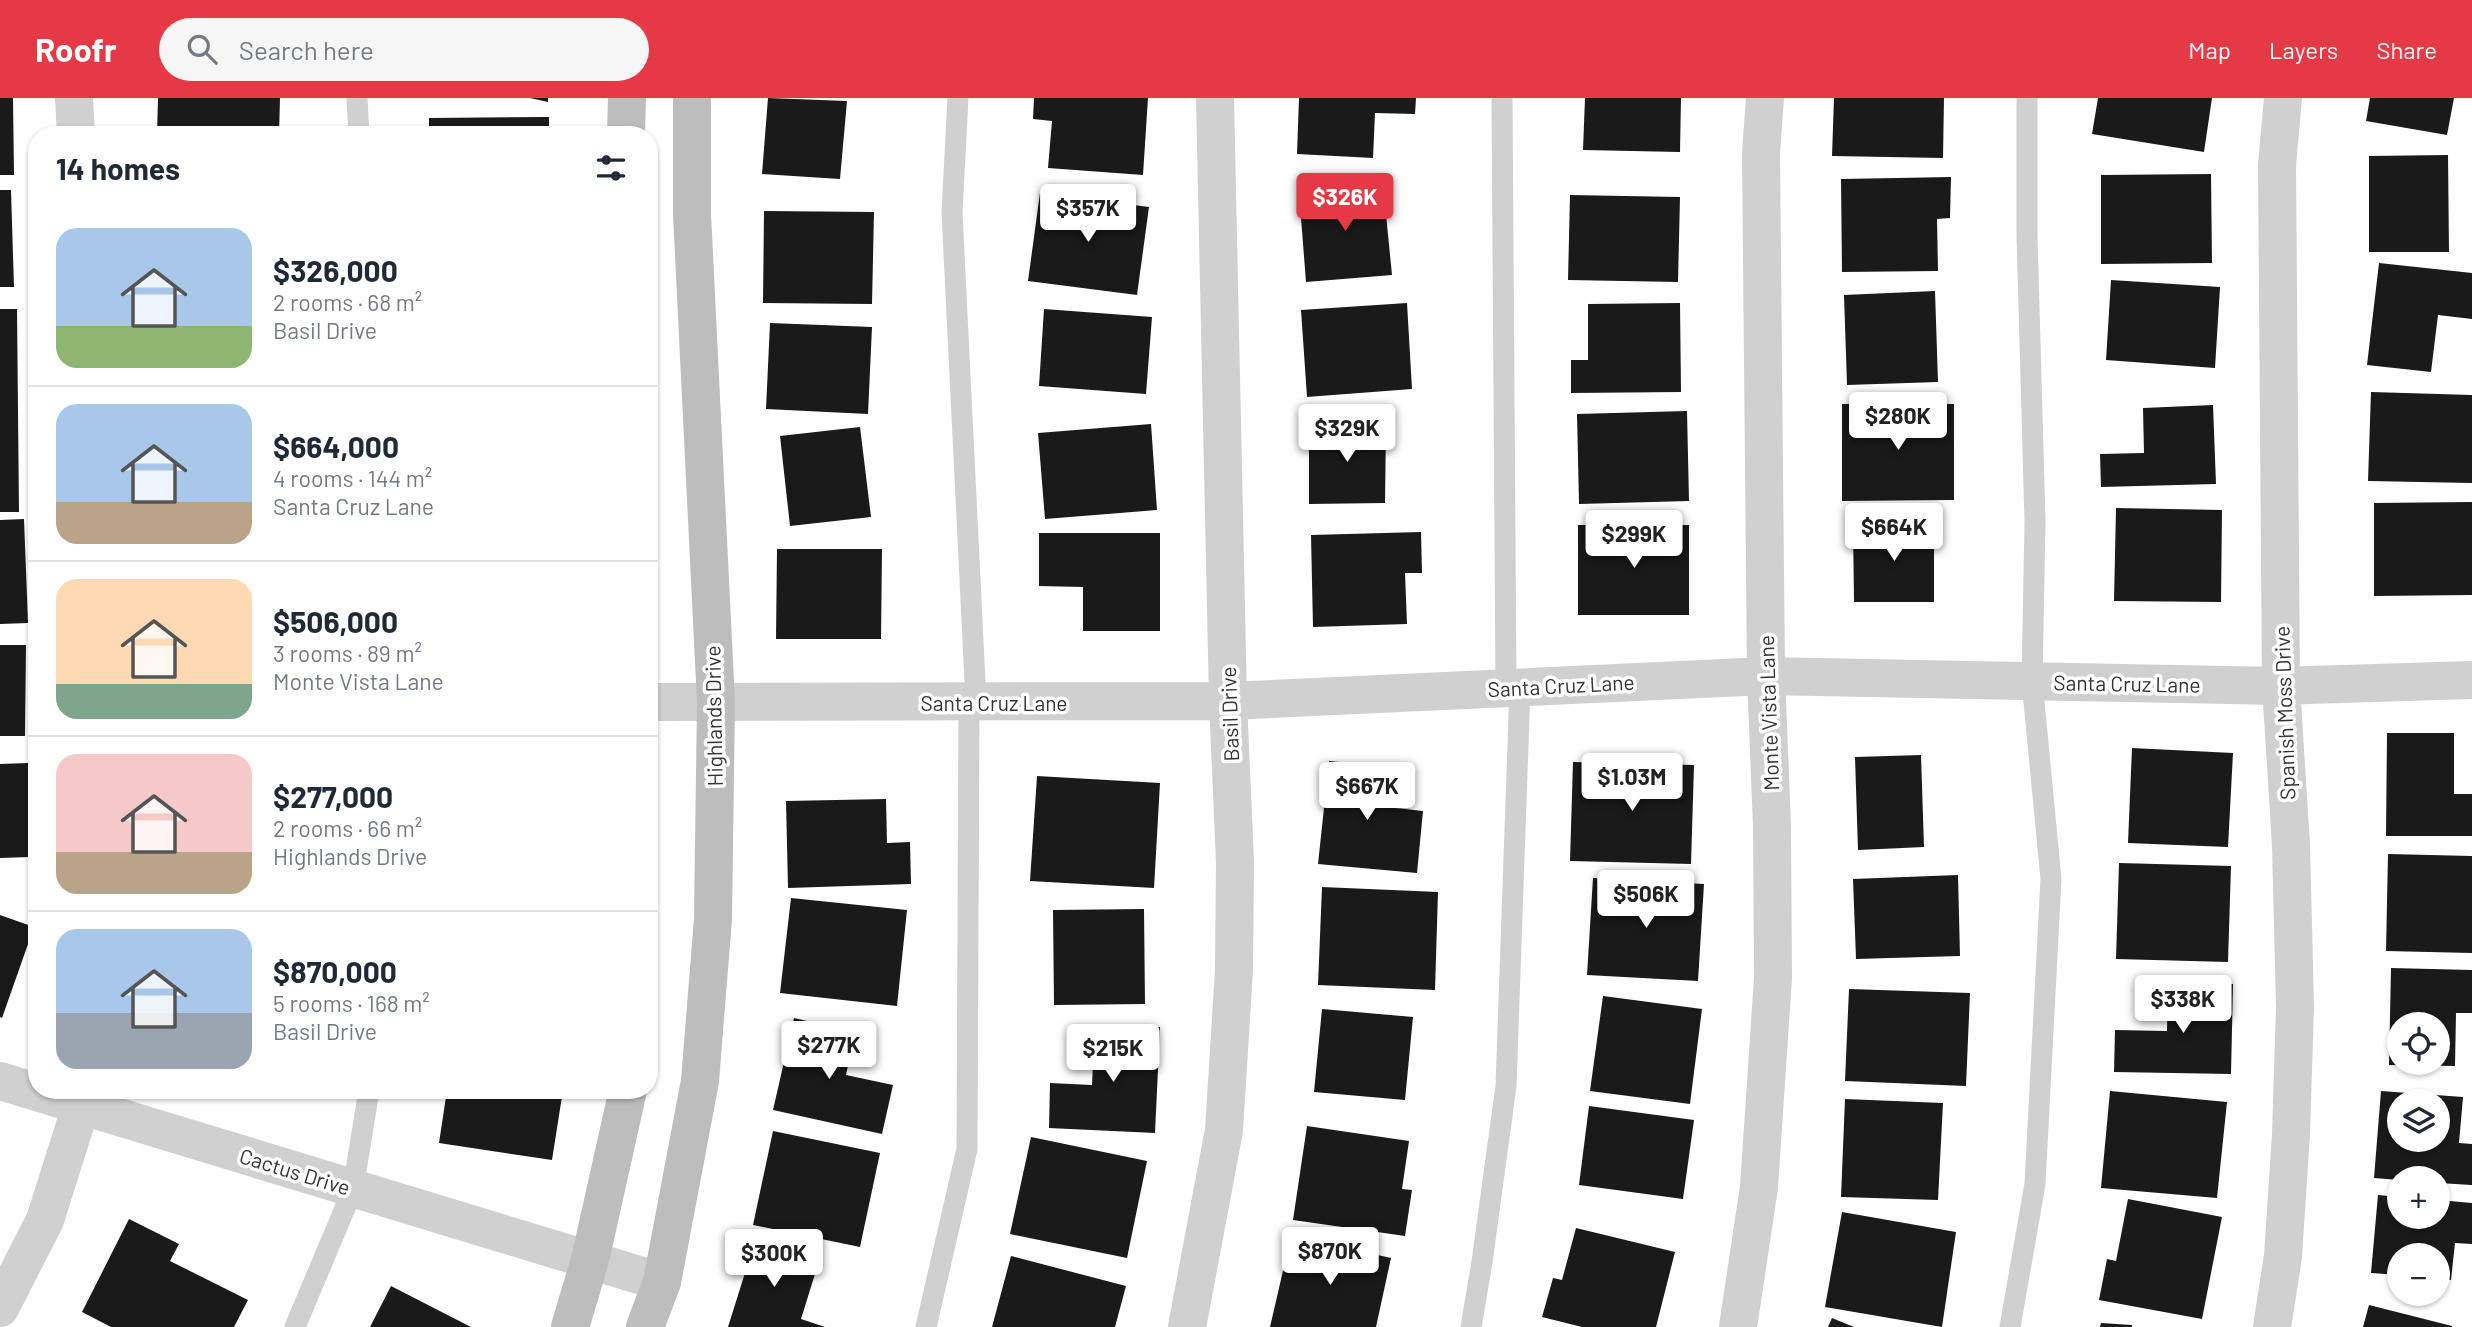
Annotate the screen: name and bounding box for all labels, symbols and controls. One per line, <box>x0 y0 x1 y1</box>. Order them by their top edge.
search box <box>159 18 649 81</box>
text: Roofr <box>35 29 117 69</box>
icon: search <box>183 30 221 68</box>
text: Search here <box>239 34 374 65</box>
text: Map <box>2188 35 2231 64</box>
text: Layers <box>2269 35 2338 64</box>
text: Share <box>2376 35 2437 64</box>
icon: filters <box>592 149 630 187</box>
text: 14 homes <box>56 150 180 186</box>
pin: $326K <box>1296 174 1394 233</box>
text: $326K <box>1312 182 1378 210</box>
pin: $357K <box>1039 184 1137 244</box>
text: $357K <box>1056 193 1120 221</box>
text: $326,000 <box>273 252 398 288</box>
icon: home <box>112 256 196 340</box>
text: 2 rooms · 68 m² <box>273 288 422 316</box>
text: Basil Drive <box>273 316 377 344</box>
pin: $280K <box>1849 392 1947 452</box>
text: $280K <box>1865 401 1931 429</box>
pin: $329K <box>1298 404 1396 464</box>
text: $329K <box>1314 413 1380 441</box>
text: $664,000 <box>273 428 399 464</box>
icon: home <box>112 432 196 516</box>
text: 4 rooms · 144 m² <box>273 464 432 492</box>
text: Santa Cruz Lane <box>273 492 434 520</box>
pin: $664K <box>1845 504 1943 563</box>
pin: $299K <box>1585 510 1683 570</box>
text: $664K <box>1861 512 1927 540</box>
text: $299K <box>1602 519 1666 547</box>
text: $506,000 <box>273 603 398 639</box>
icon: home <box>112 607 196 691</box>
street label: Spanish Moss Drive <box>2268 626 2300 800</box>
street label: Monte Vista Lane <box>1753 635 1783 791</box>
text: 3 rooms · 89 m² <box>273 639 422 667</box>
street label: Highlands Drive <box>699 645 727 787</box>
street label: Basil Drive <box>1215 666 1243 762</box>
text: Monte Vista Lane <box>273 667 444 695</box>
street label: Santa Cruz Lane <box>1487 669 1635 701</box>
street label: Santa Cruz Lane <box>2053 669 2201 697</box>
street label: Santa Cruz Lane <box>920 690 1068 715</box>
pin: $1.03M <box>1575 754 1689 813</box>
pin: $667K <box>1318 762 1416 822</box>
text: $1.03M <box>1598 762 1666 790</box>
text: $667K <box>1335 771 1399 799</box>
text: $277,000 <box>273 778 393 814</box>
icon: home <box>112 782 196 866</box>
text: 2 rooms · 66 m² <box>273 814 422 842</box>
text: Highlands Drive <box>273 842 427 870</box>
pin: $506K <box>1597 870 1695 930</box>
text: $506K <box>1613 879 1679 907</box>
text: $870,000 <box>273 953 397 989</box>
icon: home <box>112 957 196 1041</box>
pin: $338K <box>2134 976 2232 1035</box>
text: $338K <box>2151 984 2215 1012</box>
text: 5 rooms · 168 m² <box>273 989 430 1017</box>
map controls <box>2387 1012 2450 1306</box>
button: locate <box>2387 1012 2450 1075</box>
text: Basil Drive <box>273 1017 377 1045</box>
pin: $277K <box>780 1021 878 1081</box>
pin: $215K <box>1064 1024 1162 1084</box>
text: $277K <box>797 1030 861 1058</box>
text: $215K <box>1083 1033 1143 1061</box>
button: layers <box>2387 1089 2450 1152</box>
street label: Cactus Drive <box>237 1142 353 1200</box>
button: + <box>2387 1166 2450 1229</box>
pin: $870K <box>1281 1228 1379 1287</box>
pin: $300K <box>725 1230 823 1289</box>
text: $870K <box>1298 1236 1362 1264</box>
text: $300K <box>741 1238 807 1266</box>
button: − <box>2387 1243 2450 1306</box>

